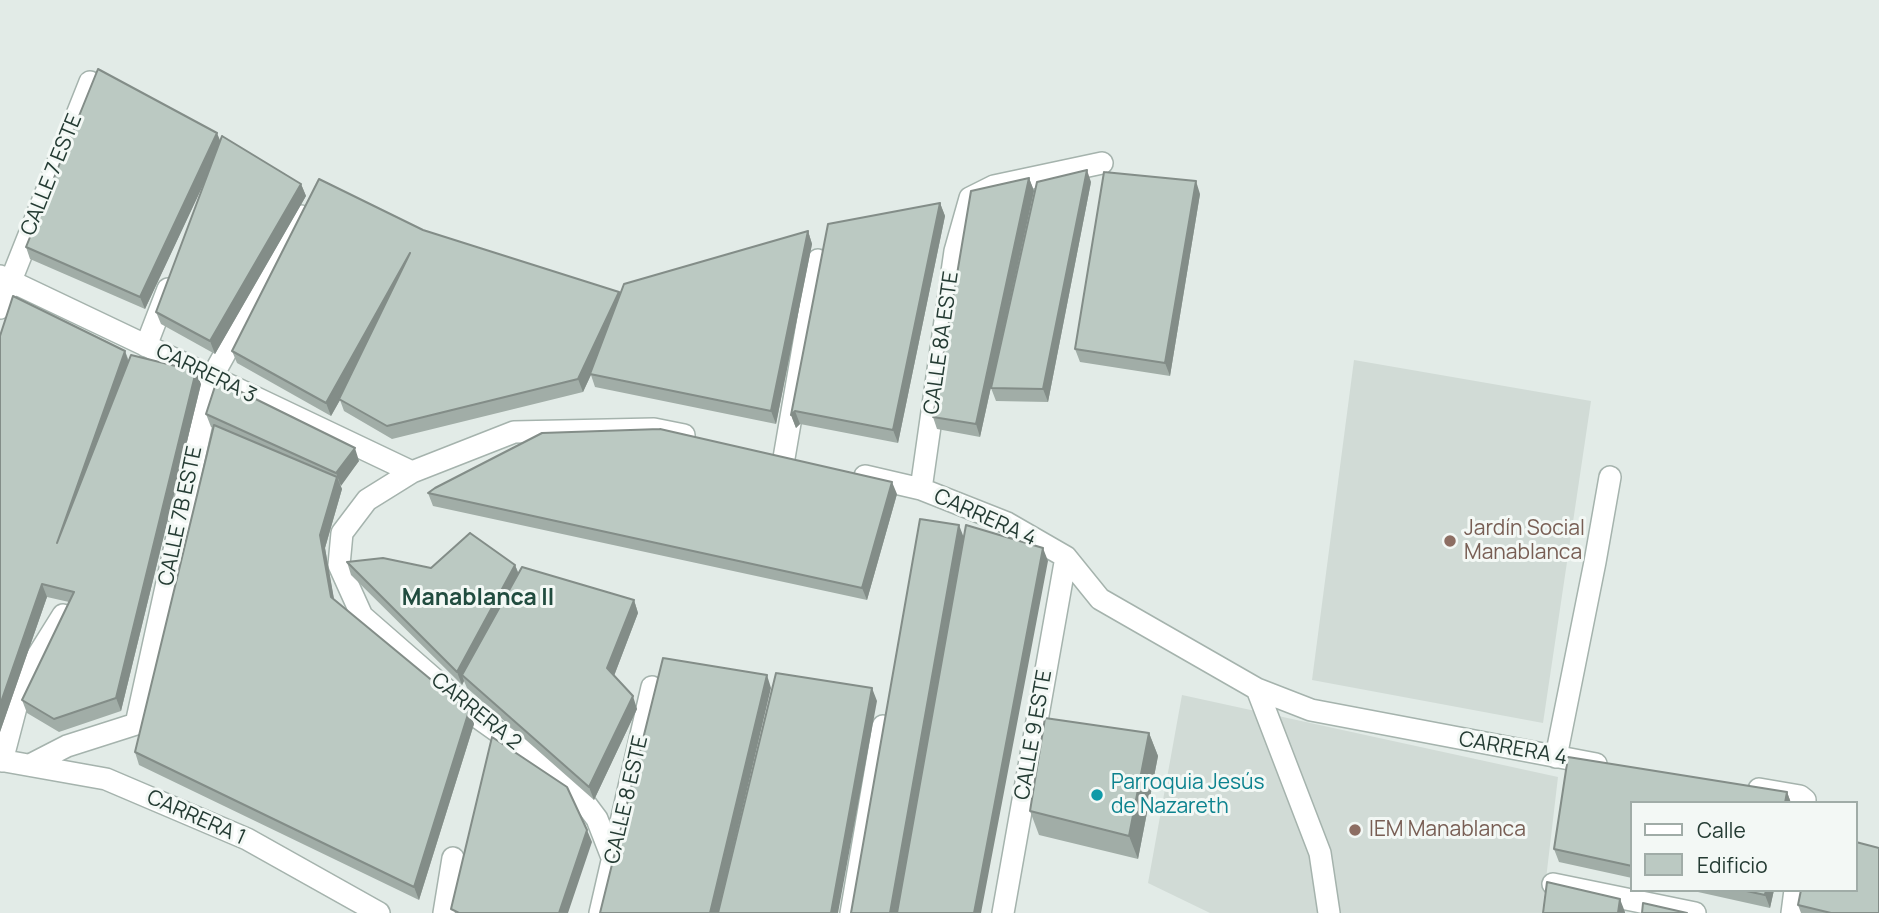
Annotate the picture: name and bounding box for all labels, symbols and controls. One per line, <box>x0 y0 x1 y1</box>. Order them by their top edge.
street label: CALLE 7 ESTE <box>16 110 88 240</box>
street label: CALLE 8A ESTE <box>919 270 965 416</box>
street label: CARRERA 3 <box>152 339 260 409</box>
street label: CALLE 7B ESTE <box>154 444 208 588</box>
street label: CARRERA 4 <box>930 484 1040 552</box>
place label: Jardín Social Manablanca <box>1464 516 1585 566</box>
marker: Jardín Social Manablanca <box>1442 533 1458 549</box>
district label: Manablanca II <box>402 585 554 613</box>
street label: CARRERA 2 <box>426 668 526 756</box>
street label: CALLE 9 ESTE <box>1010 668 1058 802</box>
street label: CARRERA 4 <box>1457 727 1569 771</box>
street label: CALLE 8 ESTE <box>600 733 654 867</box>
place label: Parroquia Jesús de Nazareth <box>1111 770 1264 820</box>
street label: CARRERA 1 <box>143 785 249 851</box>
marker: Parroquia Jesús de Nazareth <box>1089 787 1105 803</box>
legend <box>1630 801 1858 892</box>
text: Calle <box>1697 816 1746 844</box>
place label: IEM Manablanca <box>1369 817 1526 843</box>
marker: IEM Manablanca <box>1347 822 1363 838</box>
text: Edificio <box>1697 851 1768 879</box>

